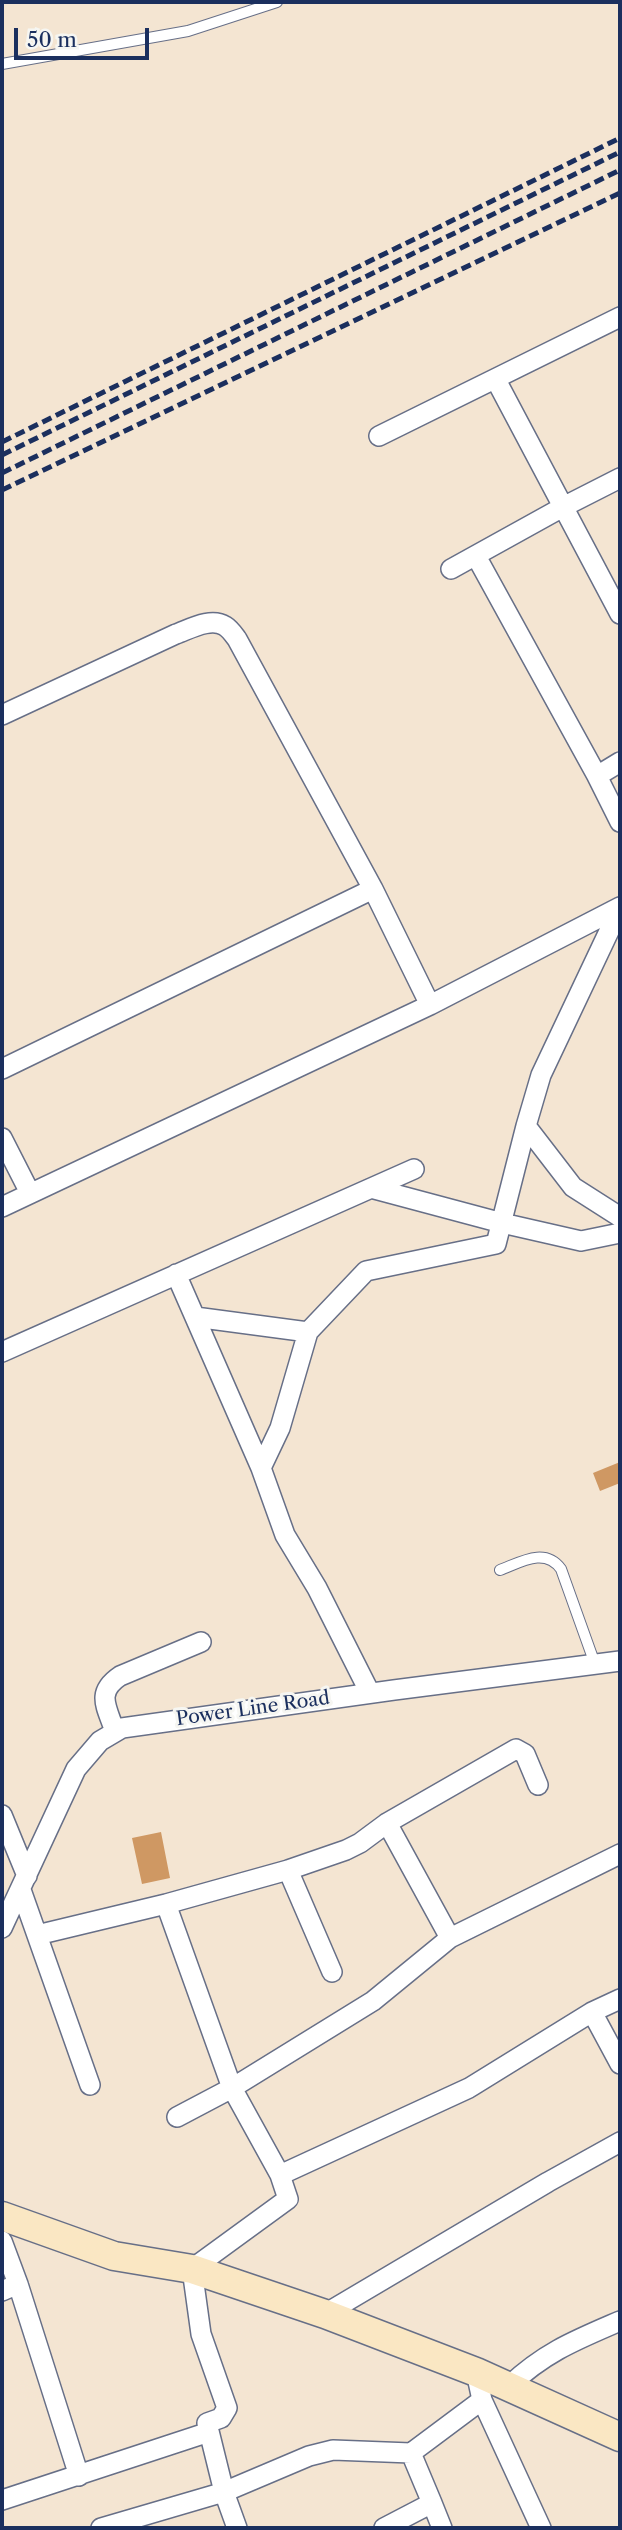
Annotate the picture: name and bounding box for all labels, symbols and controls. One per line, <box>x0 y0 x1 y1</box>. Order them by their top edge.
scale bar <box>18 14 152 58</box>
text: 50 m <box>27 27 77 52</box>
street label: Power Line Road <box>175 1687 331 1731</box>

